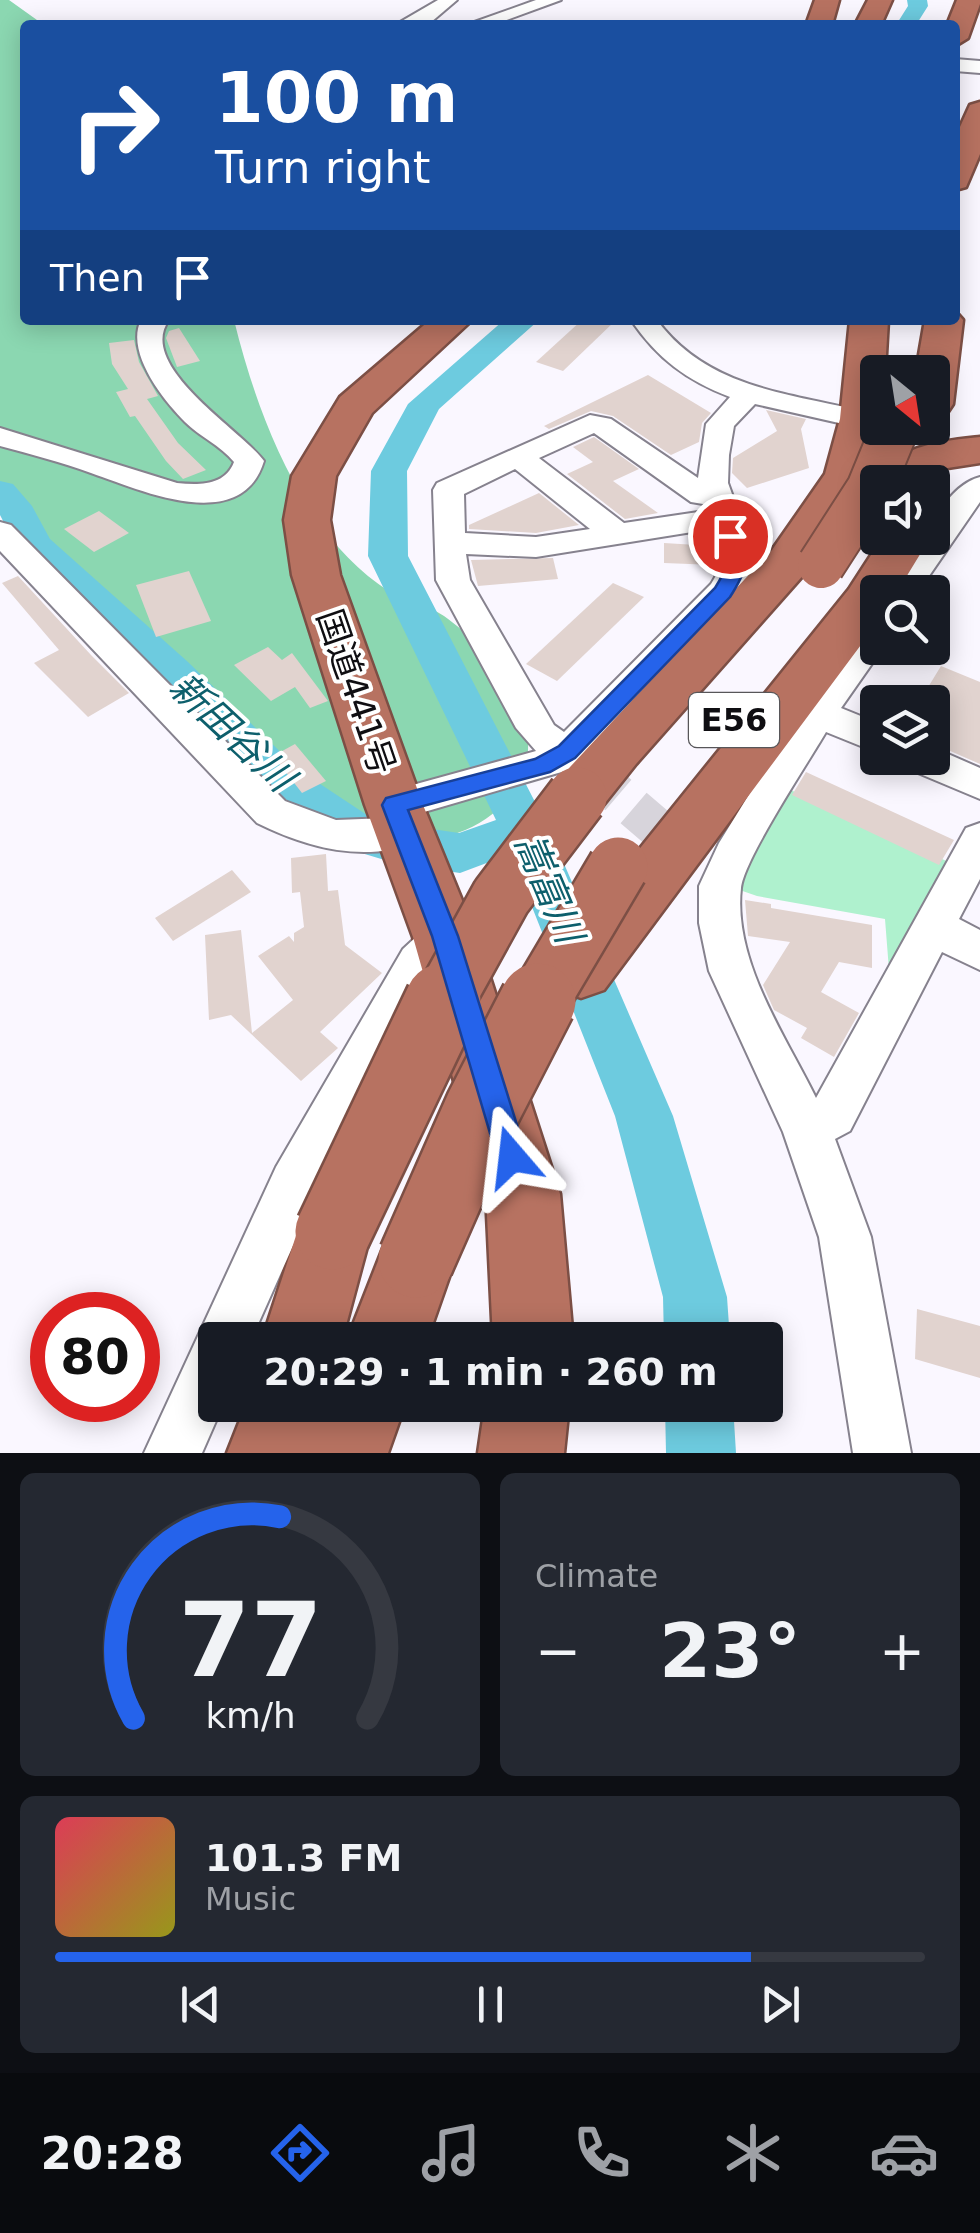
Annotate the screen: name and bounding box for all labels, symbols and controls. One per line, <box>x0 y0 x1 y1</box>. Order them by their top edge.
text: 100 m <box>215 57 458 139</box>
icon: right <box>50 60 180 190</box>
text: Turn right <box>215 141 430 194</box>
icon: arrive <box>165 250 220 305</box>
text: Then <box>50 256 145 300</box>
north arrow <box>860 355 950 445</box>
map controls <box>860 355 950 775</box>
button: sound <box>860 465 950 555</box>
pin <box>688 494 773 579</box>
icon: arrive <box>703 509 758 564</box>
button: search <box>860 575 950 665</box>
street label: 国道441号 <box>309 604 403 780</box>
water label: 新田谷川 <box>161 664 306 803</box>
button: layers <box>860 685 950 775</box>
road number: E56 <box>689 693 779 747</box>
water label: 嵩富川 <box>506 827 593 953</box>
position arrow <box>460 1105 564 1209</box>
speed limit sign: 80 <box>30 1292 160 1422</box>
text: 20:29 · 1 min · 260 m <box>263 1350 718 1394</box>
text: Climate <box>535 1557 658 1595</box>
text: 77 <box>178 1579 322 1701</box>
text: 23° <box>659 1607 801 1695</box>
text: − <box>535 1619 581 1683</box>
text: + <box>879 1619 925 1683</box>
text: km/h <box>205 1695 295 1736</box>
text: 101.3 FM <box>205 1836 402 1880</box>
text: Music <box>205 1880 296 1918</box>
icon: previous <box>173 1977 228 2032</box>
icon: pause <box>463 1977 518 2032</box>
icon: next <box>753 1977 808 2032</box>
icon: directions <box>265 2118 335 2188</box>
icon: music <box>416 2118 486 2188</box>
icon: phone <box>567 2118 637 2188</box>
icon: climate <box>718 2118 788 2188</box>
icon: car <box>869 2118 939 2188</box>
text: 20:28 <box>41 2127 184 2180</box>

